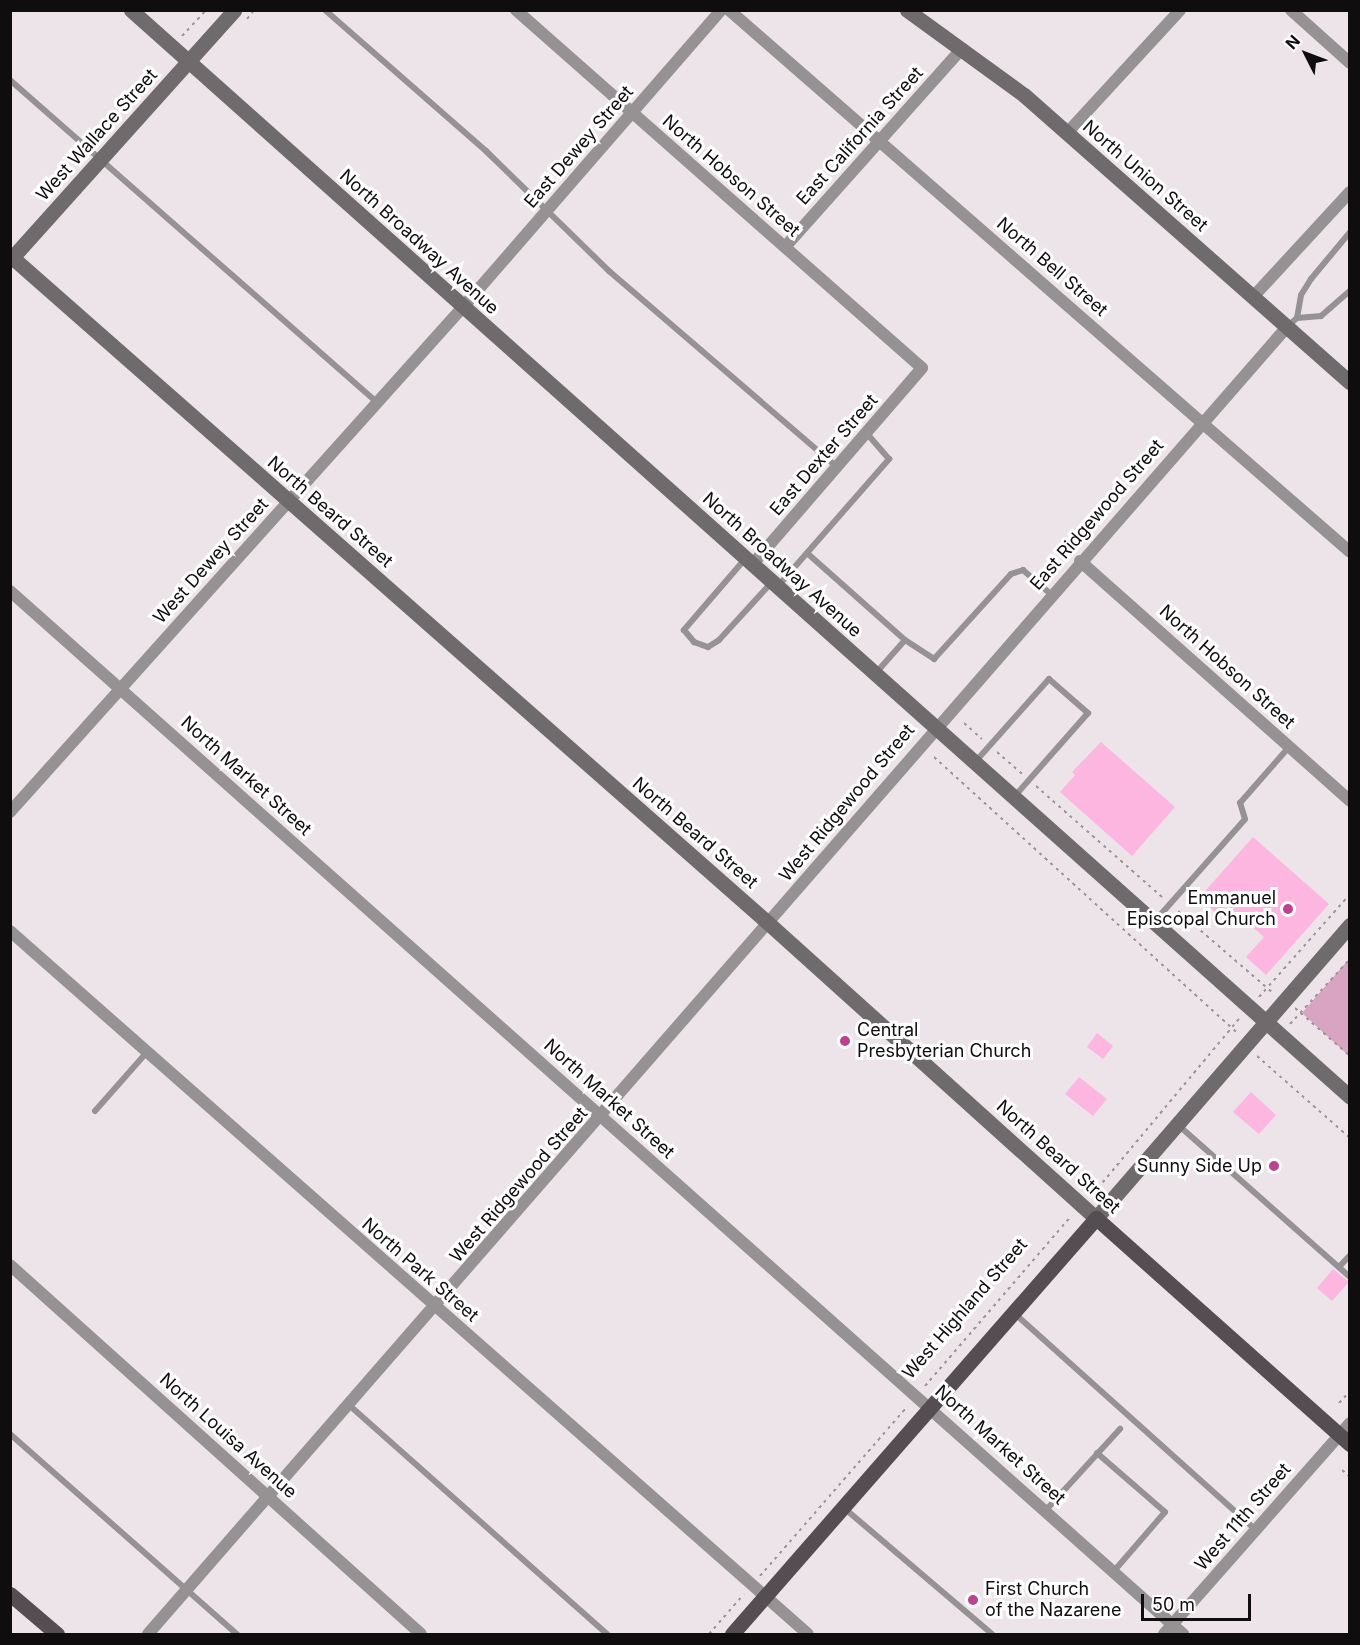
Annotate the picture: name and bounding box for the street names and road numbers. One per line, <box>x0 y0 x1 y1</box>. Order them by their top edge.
street label: East California Street <box>792 63 928 209</box>
street label: West Wallace Street <box>32 65 162 205</box>
street label: East Dewey Street <box>520 81 638 213</box>
street label: North Hobson Street <box>658 110 804 242</box>
street label: North Union Street <box>1078 116 1212 236</box>
street label: North Broadway Avenue <box>335 165 503 319</box>
street label: North Bell Street <box>992 213 1112 321</box>
street label: East Dexter Street <box>766 390 882 520</box>
street label: East Ridgewood Street <box>1026 435 1168 595</box>
street label: North Beard Street <box>263 452 397 572</box>
street label: North Broadway Avenue <box>698 488 866 642</box>
street label: West Dewey Street <box>149 494 273 628</box>
street label: North Hobson Street <box>1155 600 1299 734</box>
street label: North Market Street <box>176 712 316 840</box>
street label: West Ridgewood Street <box>775 720 919 886</box>
street label: North Beard Street <box>628 773 762 893</box>
street label: North Market Street <box>539 1035 679 1163</box>
street label: North Beard Street <box>992 1096 1124 1218</box>
street label: West Ridgewood Street <box>446 1103 592 1267</box>
street label: North Park Street <box>357 1213 483 1327</box>
street label: West Highland Street <box>898 1234 1032 1384</box>
street label: North Louisa Avenue <box>155 1369 301 1503</box>
street label: North Market Street <box>930 1381 1070 1509</box>
street label: West 11th Street <box>1191 1459 1295 1575</box>

